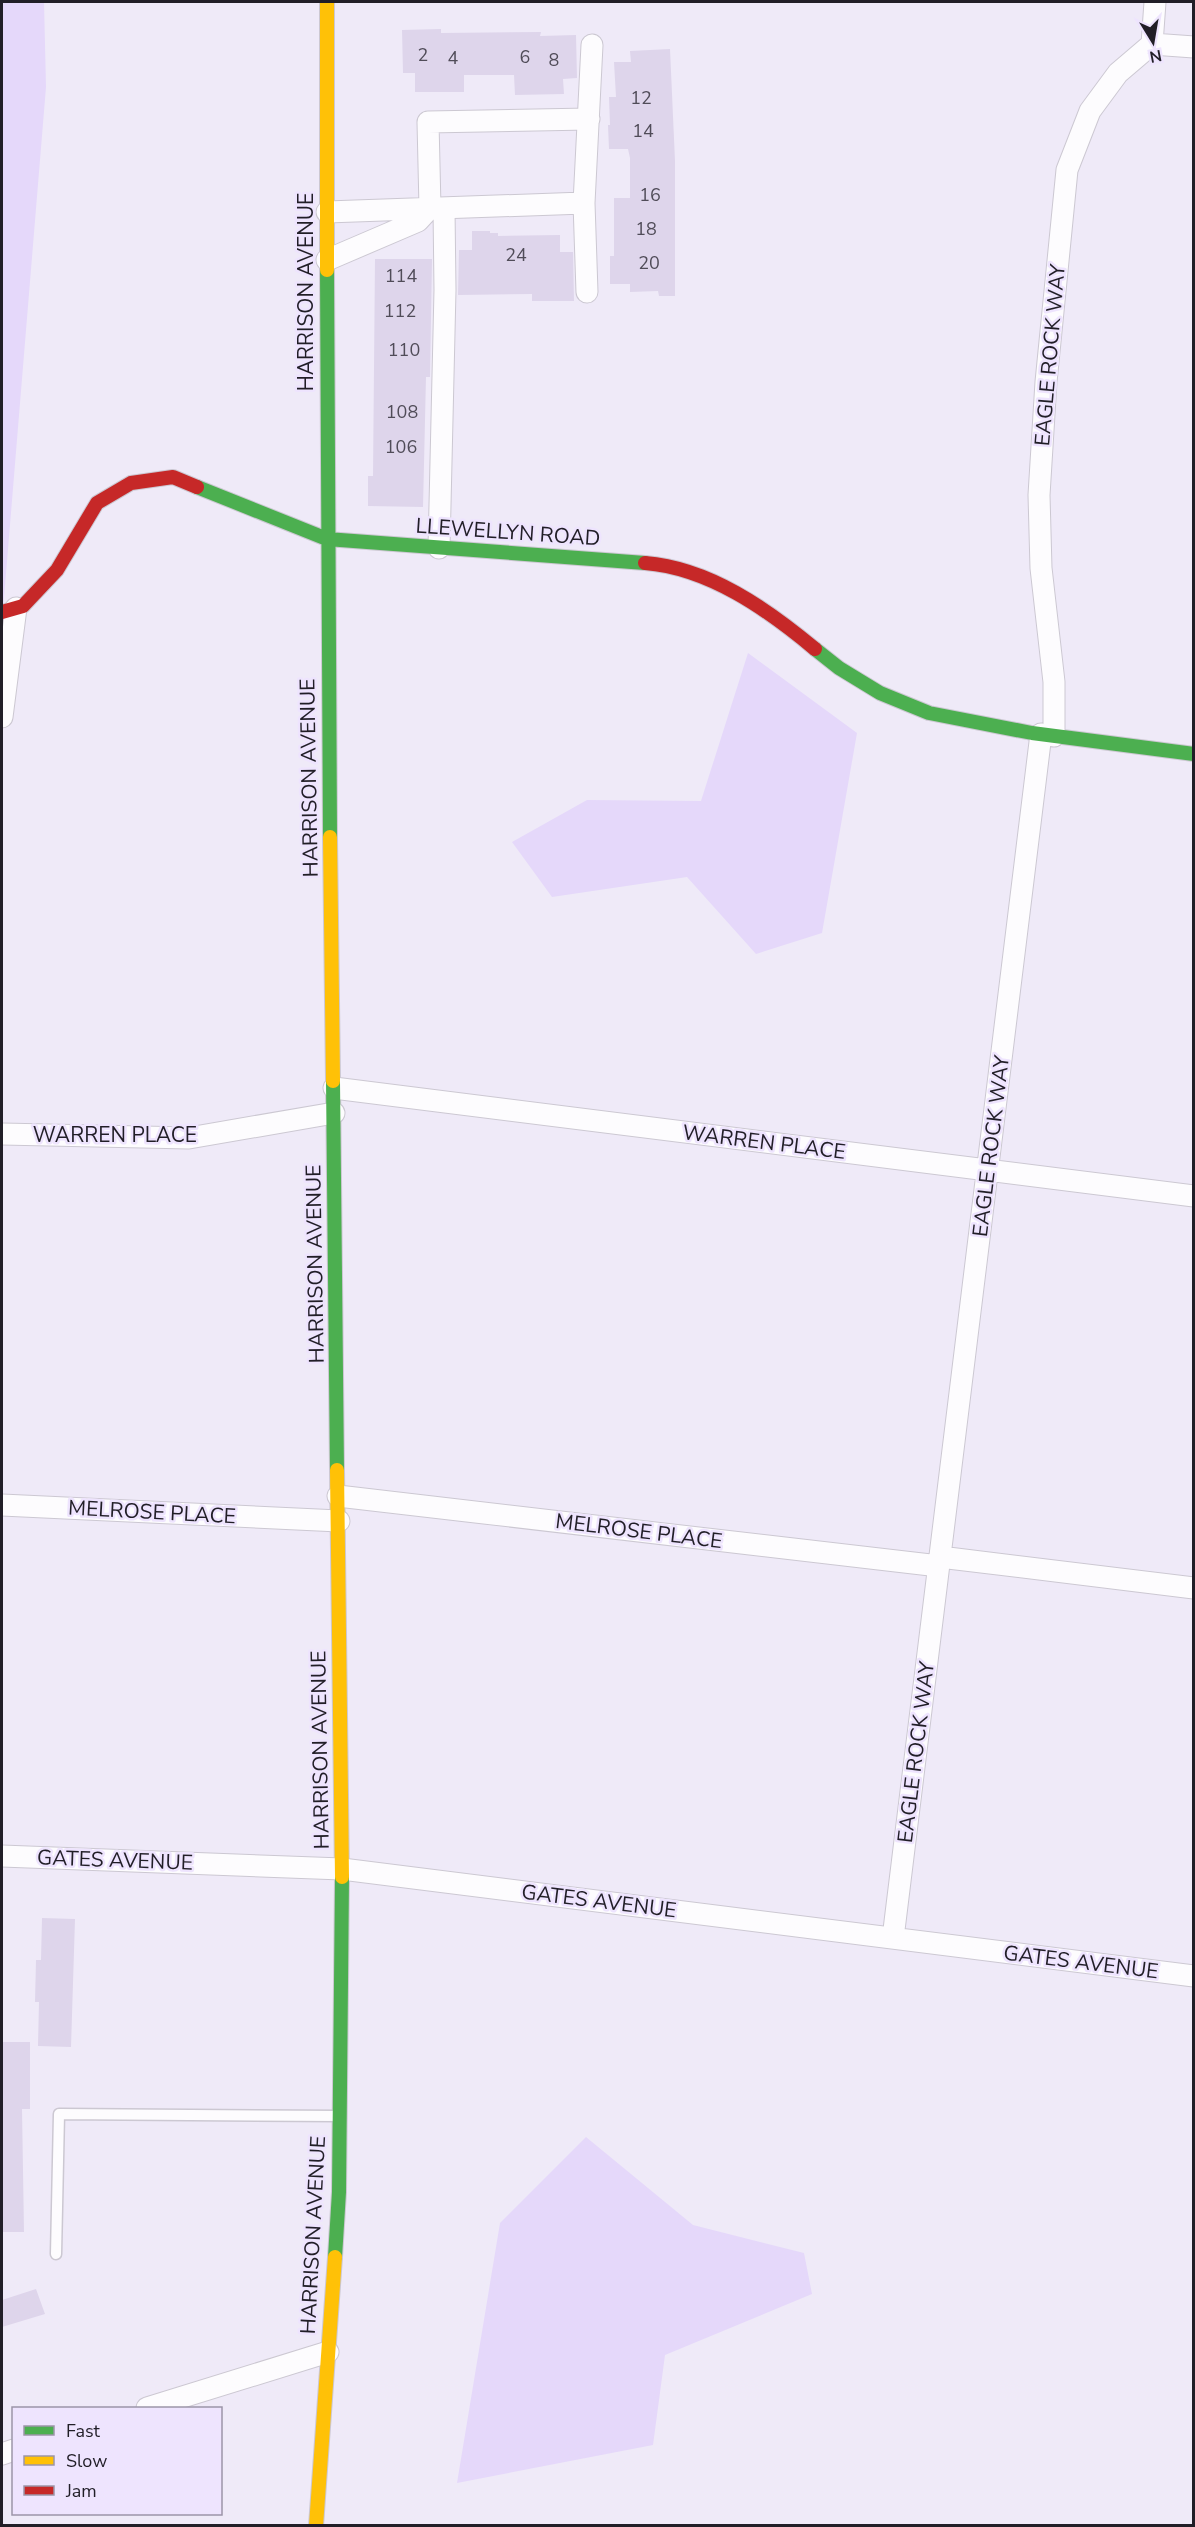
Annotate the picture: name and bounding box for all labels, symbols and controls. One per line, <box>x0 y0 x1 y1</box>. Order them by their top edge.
north arrow <box>1123 12 1183 72</box>
house number: 2 <box>418 43 428 67</box>
text: N <box>1148 44 1164 68</box>
house number: 6 <box>520 45 530 69</box>
house number: 4 <box>448 46 459 70</box>
house number: 8 <box>549 48 559 72</box>
house number: 12 <box>630 86 652 110</box>
house number: 14 <box>632 119 654 143</box>
house number: 16 <box>639 183 661 207</box>
street label: HARRISON AVENUE <box>292 193 320 391</box>
house number: 18 <box>635 217 657 241</box>
house number: 24 <box>505 243 527 267</box>
house number: 20 <box>638 251 660 275</box>
street label: EAGLE ROCK WAY <box>1028 262 1072 447</box>
house number: 114 <box>385 264 417 288</box>
house number: 112 <box>384 299 416 323</box>
house number: 110 <box>388 338 420 362</box>
house number: 108 <box>386 400 418 424</box>
house number: 106 <box>385 435 417 459</box>
street label: LLEWELLYN ROAD <box>415 512 601 552</box>
street label: HARRISON AVENUE <box>293 678 325 878</box>
street label: EAGLE ROCK WAY <box>966 1053 1016 1238</box>
street label: WARREN PLACE <box>681 1118 847 1166</box>
street label: WARREN PLACE <box>33 1121 197 1149</box>
street label: HARRISON AVENUE <box>299 1164 331 1364</box>
street label: MELROSE PLACE <box>67 1494 237 1530</box>
street label: MELROSE PLACE <box>554 1507 724 1555</box>
street label: HARRISON AVENUE <box>304 1650 336 1850</box>
street label: EAGLE ROCK WAY <box>891 1659 941 1844</box>
street label: GATES AVENUE <box>37 1843 193 1877</box>
street label: GATES AVENUE <box>520 1878 678 1924</box>
street label: GATES AVENUE <box>1002 1939 1160 1985</box>
street label: HARRISON AVENUE <box>294 2135 332 2335</box>
legend <box>12 2407 222 2515</box>
text: Fast <box>66 2419 101 2443</box>
text: Slow <box>66 2449 107 2473</box>
text: Jam <box>65 2479 97 2503</box>

